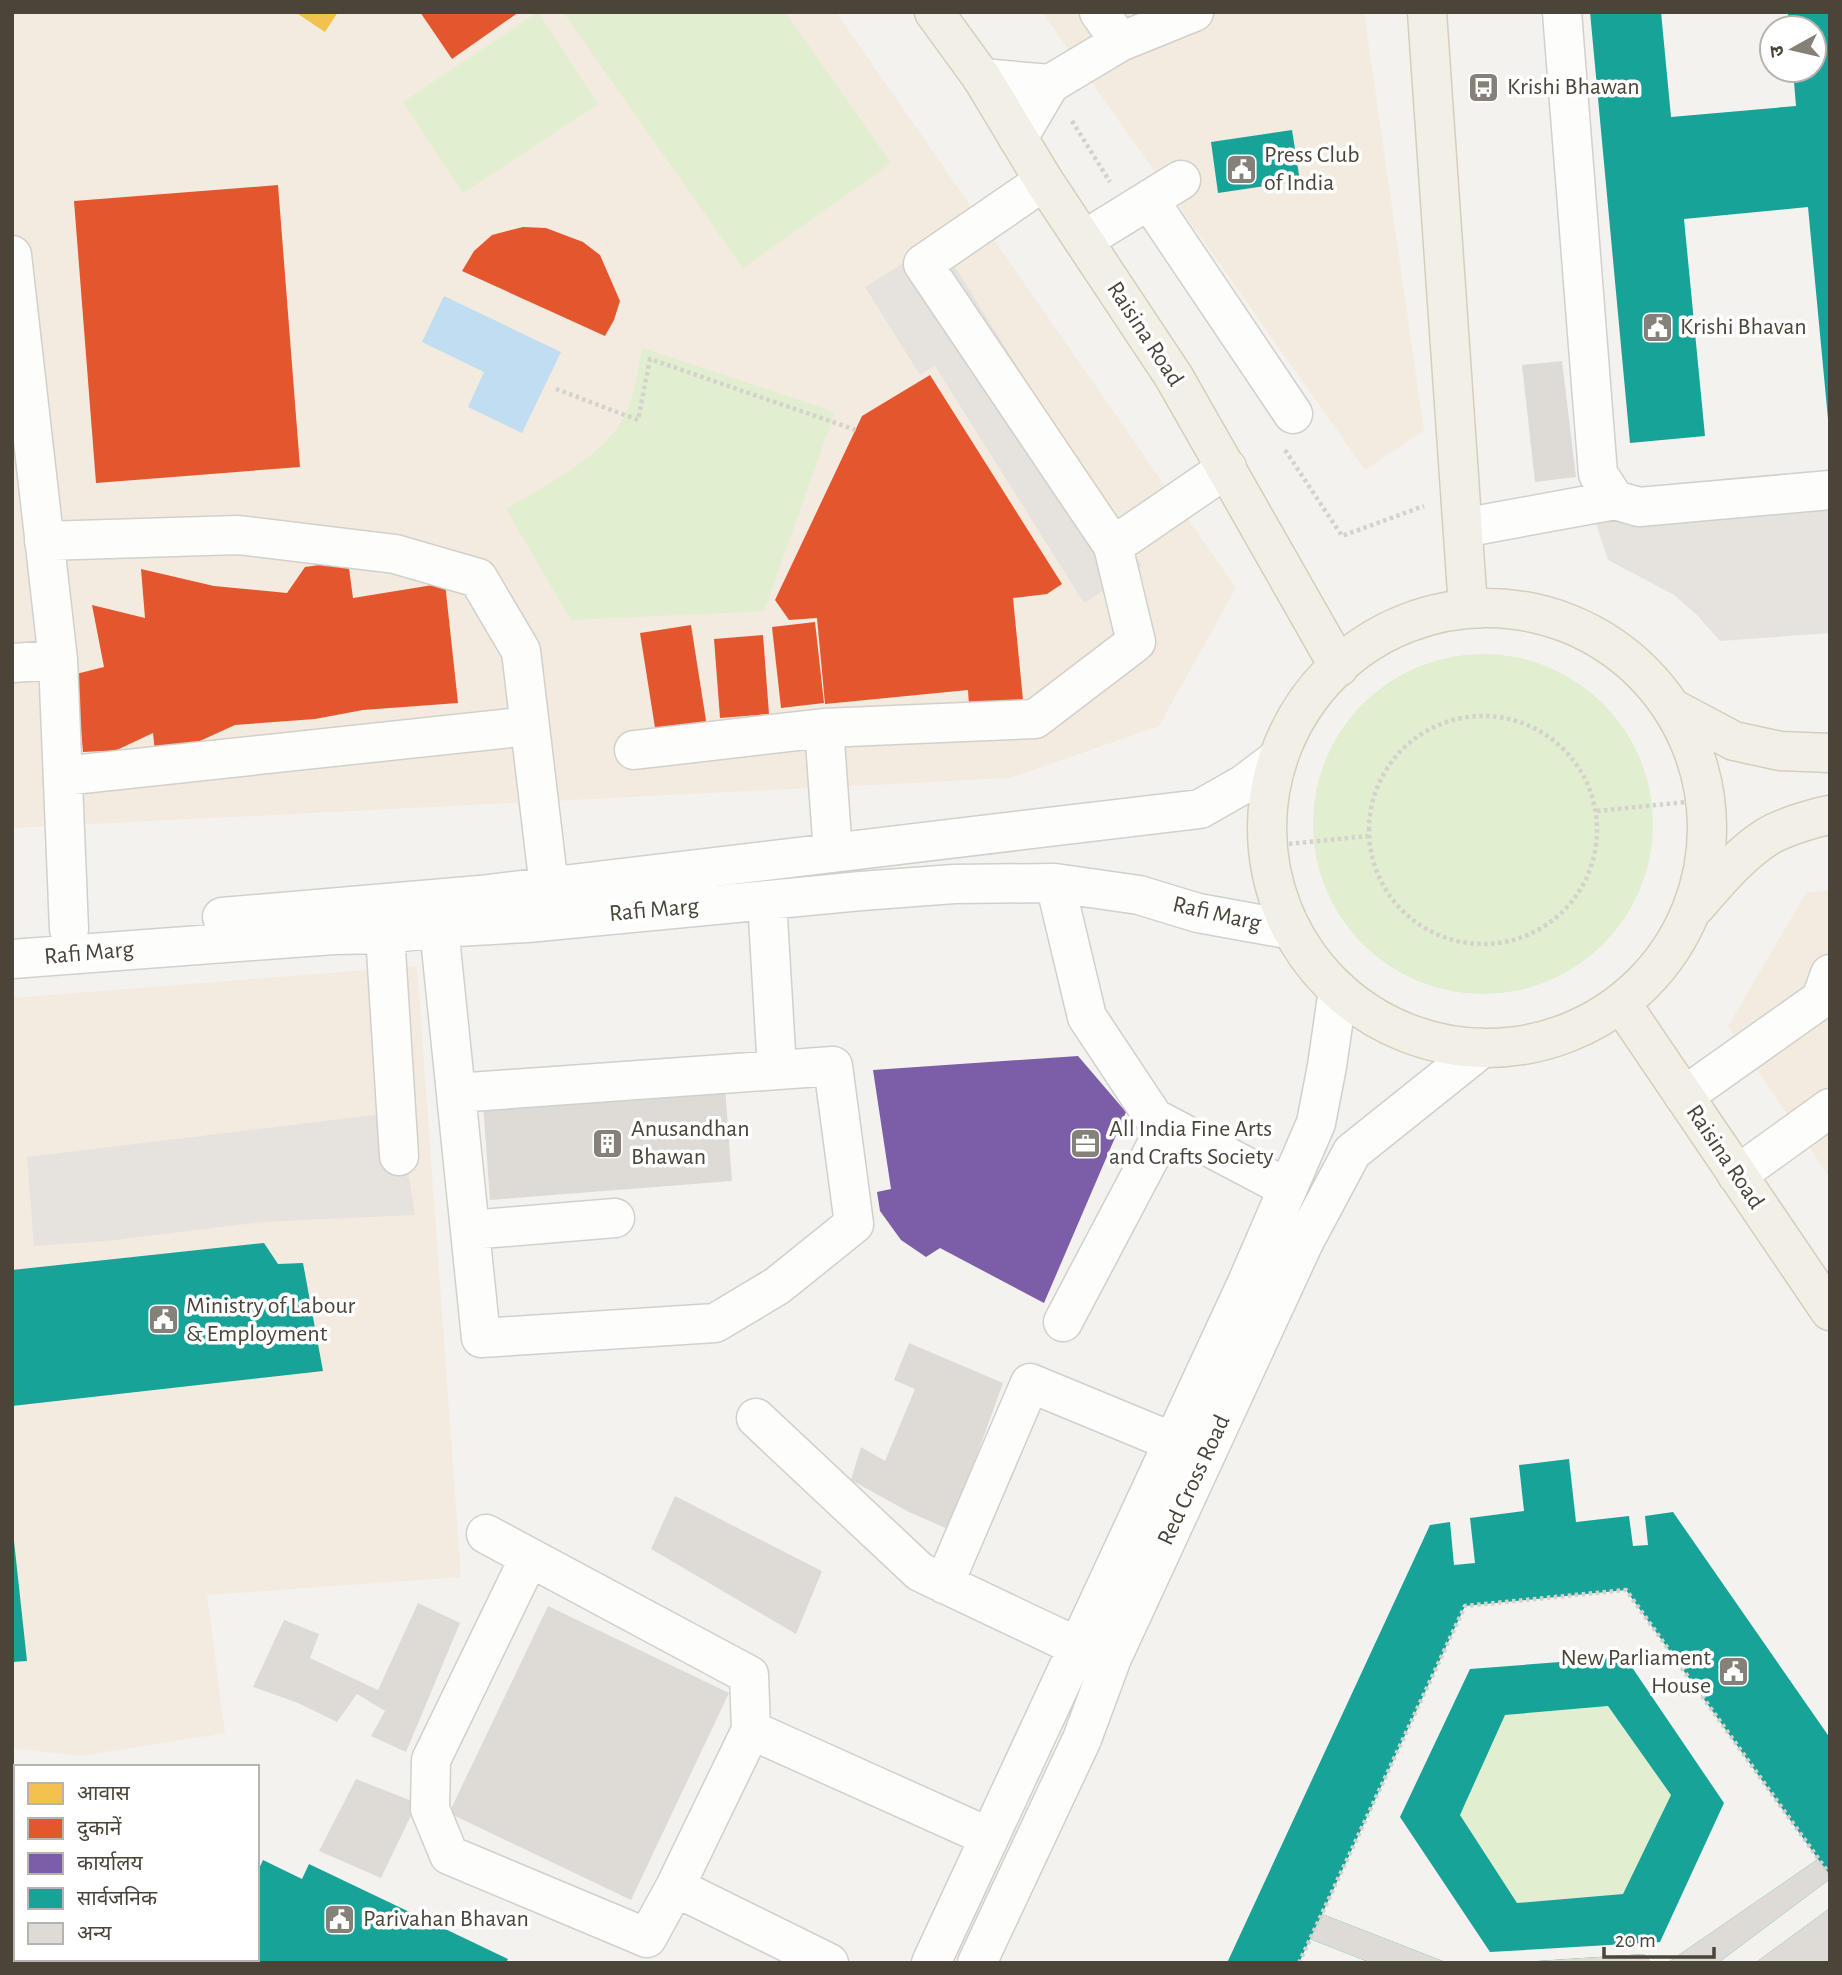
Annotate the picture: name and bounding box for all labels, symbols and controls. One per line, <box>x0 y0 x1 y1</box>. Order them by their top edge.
north arrow <box>1758 14 1828 84</box>
text: उ <box>1767 43 1788 58</box>
bus stop icon: Krishi Bhawan <box>1467 70 1501 104</box>
place label: Krishi Bhawan <box>1507 75 1640 99</box>
place label: Press Club of India <box>1264 143 1360 195</box>
public building icon: Press Club of India <box>1224 152 1258 186</box>
street label: Raisina Road <box>1102 277 1188 391</box>
public building icon: Krishi Bhavan <box>1640 310 1674 344</box>
place label: Krishi Bhavan <box>1680 315 1807 339</box>
street label: Rafi Marg <box>1170 892 1264 936</box>
street label: Rafi Marg <box>608 894 700 926</box>
street label: Rafi Marg <box>43 937 135 969</box>
street label: Raisina Road <box>1682 1101 1768 1213</box>
place label: Anusandhan Bhawan <box>631 1117 750 1169</box>
place label: All India Fine Arts and Crafts Society <box>1109 1117 1274 1169</box>
building icon: Anusandhan Bhawan <box>591 1126 625 1160</box>
office icon: All India Fine Arts and Crafts Society <box>1069 1126 1103 1160</box>
place label: Ministry of Labour & Employment <box>186 1294 355 1346</box>
public building icon: Ministry of Labour & Employment <box>146 1303 180 1337</box>
street label: Red Cross Road <box>1153 1411 1235 1549</box>
place label: New Parliament House <box>1561 1646 1711 1698</box>
public building icon: New Parliament House <box>1717 1655 1751 1689</box>
legend <box>14 1765 259 1961</box>
text: आवास <box>77 1783 131 1804</box>
text: दुकानें <box>77 1816 122 1842</box>
text: कार्यालय <box>77 1851 143 1874</box>
text: सार्वजनिक <box>77 1886 158 1909</box>
public building icon: Parivahan Bhavan <box>323 1902 357 1936</box>
place label: Parivahan Bhavan <box>363 1907 529 1931</box>
scale bar <box>1604 1916 1714 1960</box>
text: अन्य <box>77 1923 112 1944</box>
text: 20 m <box>1615 1930 1656 1951</box>

